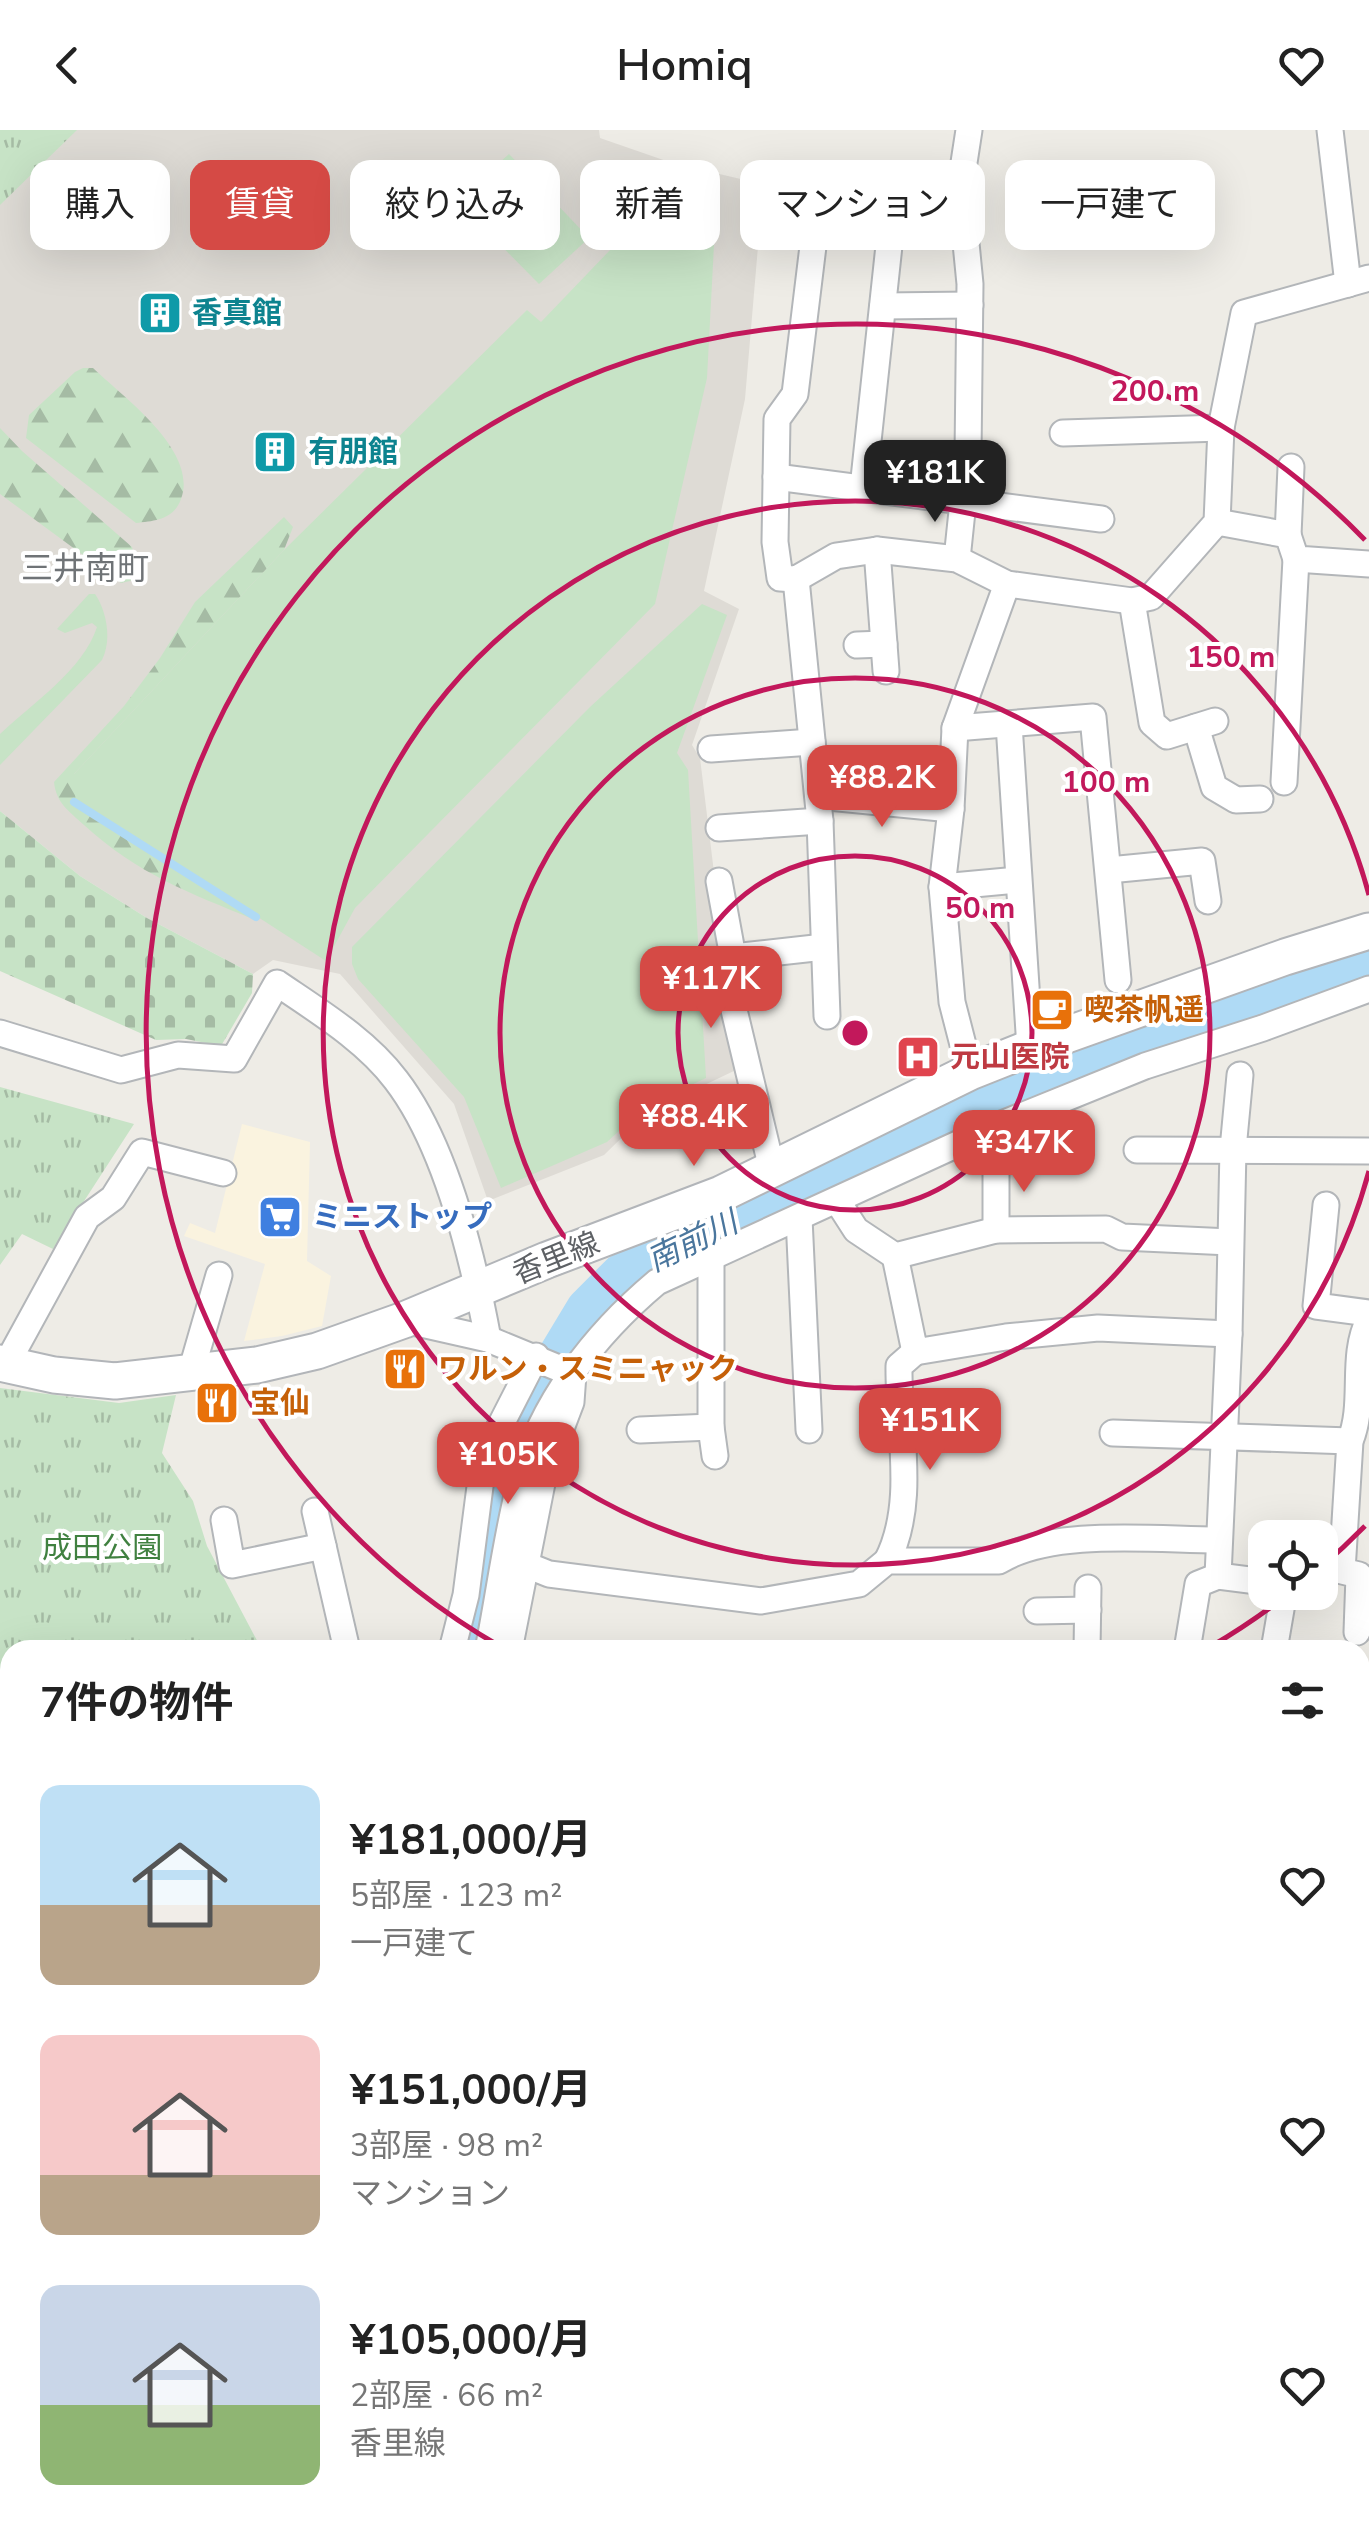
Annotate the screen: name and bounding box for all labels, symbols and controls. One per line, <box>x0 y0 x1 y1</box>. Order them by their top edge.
text: Homiq <box>616 35 753 96</box>
icon: back <box>40 38 95 93</box>
icon: heart <box>1274 38 1329 93</box>
chip: 購入 <box>30 160 170 250</box>
chip: 賃貸 <box>190 160 330 250</box>
chip: 絞り込み <box>350 160 560 250</box>
chip: 新着 <box>580 160 720 250</box>
chip: マンション <box>740 160 985 250</box>
chip: 一戸建て <box>1005 160 1215 250</box>
building icon: 香真館 <box>137 290 183 336</box>
place label: 香真館 <box>192 293 282 334</box>
text: 200 m <box>1111 371 1199 412</box>
building icon: 有朋館 <box>252 429 298 475</box>
place label: 有朋館 <box>308 432 398 473</box>
pin: ¥181K <box>865 440 1005 525</box>
text: ¥181K <box>886 451 984 494</box>
district label: 三井南町 <box>21 547 149 590</box>
text: 150 m <box>1187 637 1275 678</box>
pin: ¥88.2K <box>801 745 963 830</box>
text: ¥88.2K <box>829 756 935 799</box>
text: 100 m <box>1062 762 1150 803</box>
text: 50 m <box>945 888 1015 929</box>
pin: ¥117K <box>641 946 781 1031</box>
text: ¥117K <box>662 957 760 1000</box>
cafe icon: 喫茶帆遥 <box>1029 987 1075 1033</box>
place label: 喫茶帆遥 <box>1084 990 1204 1031</box>
centre of rings <box>837 1015 873 1051</box>
hospital icon: 元山医院 <box>895 1034 941 1080</box>
place label: 元山医院 <box>950 1037 1070 1078</box>
pin: ¥88.4K <box>613 1084 775 1169</box>
text: ¥88.4K <box>641 1095 747 1138</box>
pin: ¥347K <box>954 1110 1094 1195</box>
text: ¥347K <box>975 1121 1073 1164</box>
supermarket icon: ミニストップ <box>257 1194 303 1240</box>
place label: ミニストップ <box>312 1197 492 1238</box>
water label: 南前川 <box>640 1200 747 1282</box>
street label: 香里線 <box>507 1223 606 1294</box>
restaurant icon: ワルン・スミニャック <box>382 1346 428 1392</box>
place label: ワルン・スミニャック <box>438 1349 737 1390</box>
restaurant icon: 宝仙 <box>194 1380 240 1426</box>
place label: 宝仙 <box>250 1383 310 1424</box>
pin: ¥151K <box>860 1388 1000 1473</box>
text: ¥151K <box>881 1399 979 1442</box>
pin: ¥105K <box>438 1422 578 1507</box>
text: ¥105K <box>459 1433 557 1476</box>
map controls <box>1248 1520 1338 1610</box>
button: locate <box>1248 1520 1338 1610</box>
park label: 成田公園 <box>42 1528 162 1569</box>
icon: filters <box>1275 1673 1330 1728</box>
text: 7件の物件 <box>40 1675 233 1732</box>
text: ¥181,000/月 <box>350 1812 592 1869</box>
icon: home <box>120 1825 240 1945</box>
icon: heart <box>1275 1858 1330 1913</box>
text: 5部屋 · 123 m² <box>350 1874 562 1917</box>
text: 一戸建て <box>350 1922 478 1965</box>
text: ¥151,000/月 <box>350 2062 592 2119</box>
icon: home <box>120 2075 240 2195</box>
icon: heart <box>1275 2108 1330 2163</box>
text: 3部屋 · 98 m² <box>350 2124 543 2167</box>
text: マンション <box>350 2172 510 2215</box>
text: ¥105,000/月 <box>350 2312 592 2369</box>
icon: home <box>120 2325 240 2445</box>
icon: heart <box>1275 2358 1330 2413</box>
text: 2部屋 · 66 m² <box>350 2374 543 2417</box>
text: 香里線 <box>350 2422 446 2465</box>

